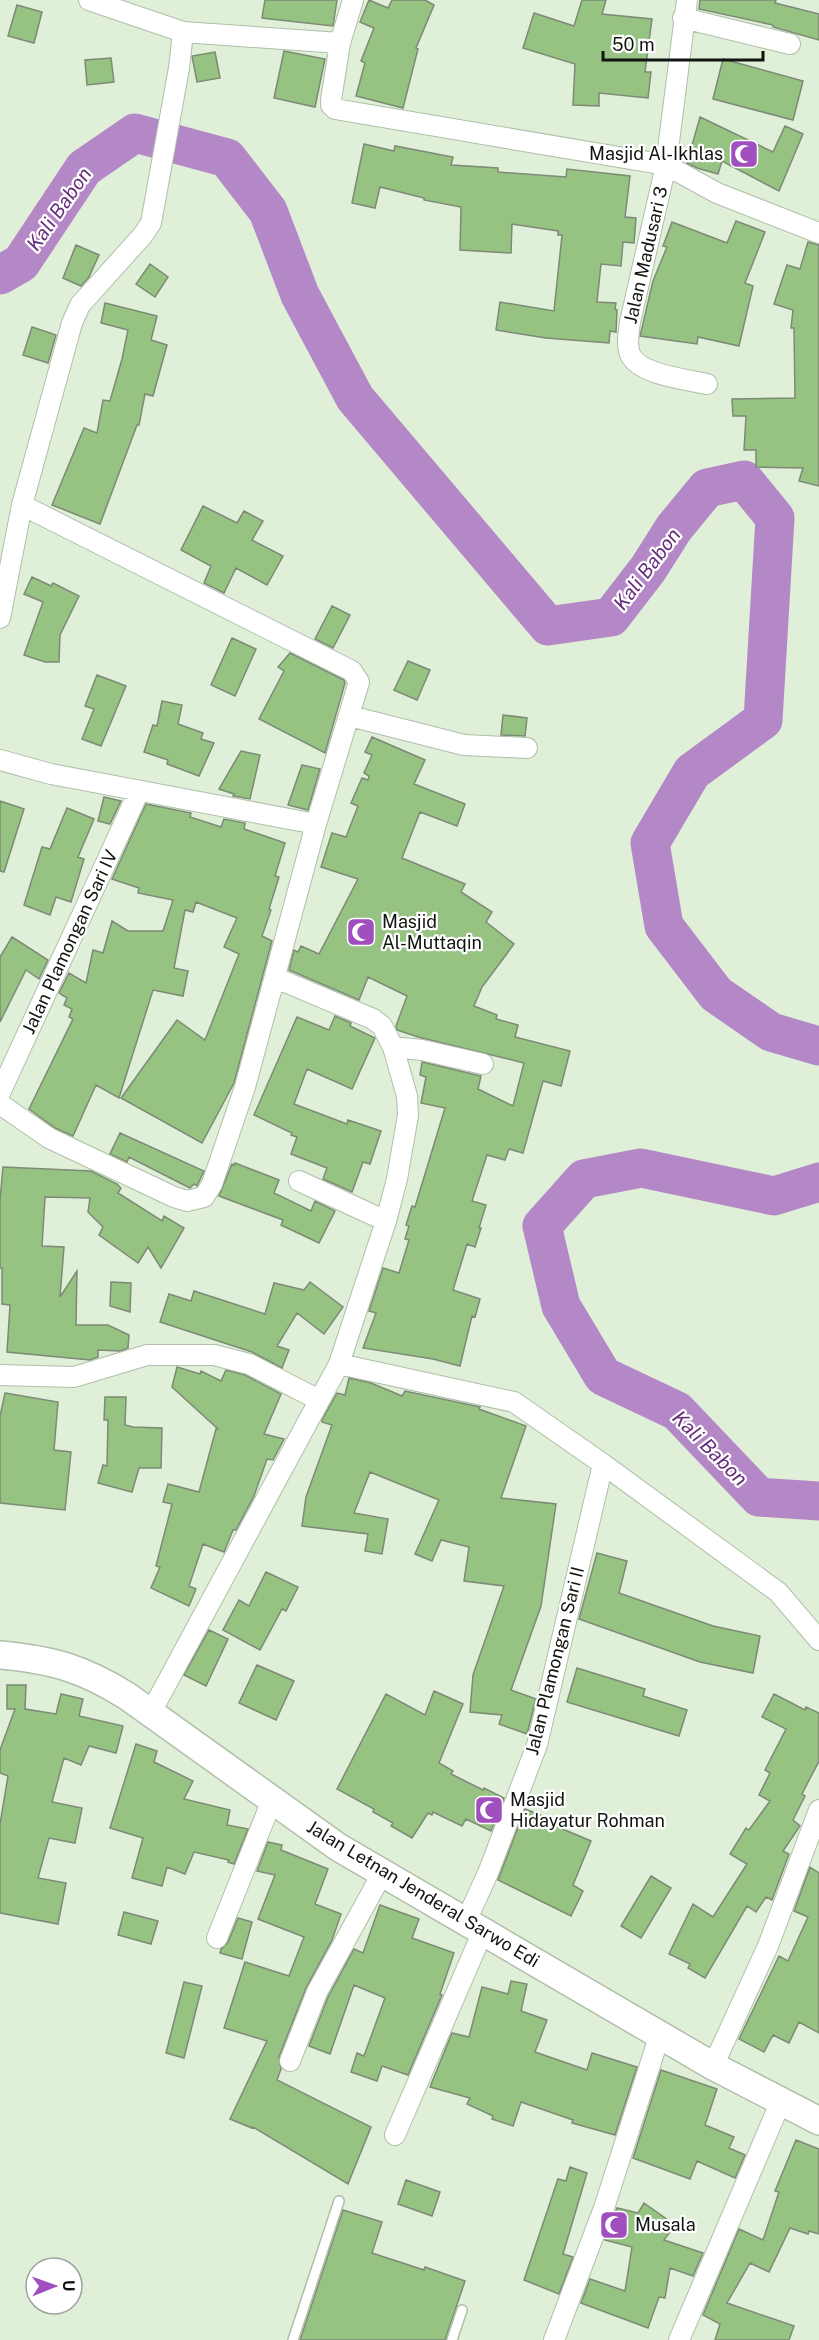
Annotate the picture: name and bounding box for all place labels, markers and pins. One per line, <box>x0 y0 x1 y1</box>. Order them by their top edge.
mosque icon: Masjid Al-Ikhlas <box>728 138 760 170</box>
place label: Masjid Al-Ikhlas <box>589 143 723 164</box>
place label: Masjid Al-Muttaqin <box>382 911 482 953</box>
mosque icon: Masjid Al-Muttaqin <box>345 916 377 948</box>
place label: Masjid Hidayatur Rohman <box>510 1789 665 1831</box>
mosque icon: Masjid Hidayatur Rohman <box>473 1794 505 1826</box>
mosque icon: Musala <box>598 2209 630 2241</box>
place label: Musala <box>635 2214 696 2235</box>

